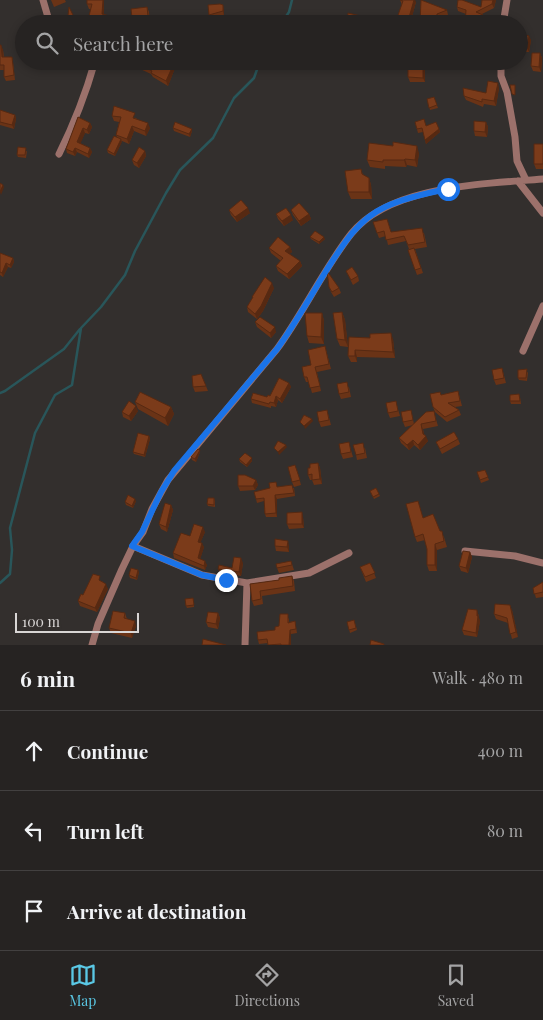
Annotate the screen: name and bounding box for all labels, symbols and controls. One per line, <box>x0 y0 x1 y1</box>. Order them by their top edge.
search box <box>15 15 528 70</box>
icon: search <box>33 29 61 57</box>
text: Search here <box>73 30 173 56</box>
route start <box>437 178 460 201</box>
route end <box>215 569 238 592</box>
scale bar <box>15 610 139 633</box>
text: 100 m <box>22 612 60 631</box>
text: 6 min <box>20 664 75 692</box>
text: Walk · 480 m <box>432 667 523 688</box>
icon: ahead <box>20 737 48 765</box>
text: Continue <box>67 738 148 764</box>
text: 400 m <box>478 740 523 761</box>
icon: left <box>20 817 48 845</box>
text: Turn left <box>67 818 144 844</box>
text: 80 m <box>487 820 523 841</box>
icon: arrive <box>20 897 48 925</box>
text: Arrive at destination <box>67 898 247 924</box>
tab: Map <box>69 961 97 1010</box>
tab: Directions <box>235 961 300 1010</box>
tab: Saved <box>438 961 474 1010</box>

